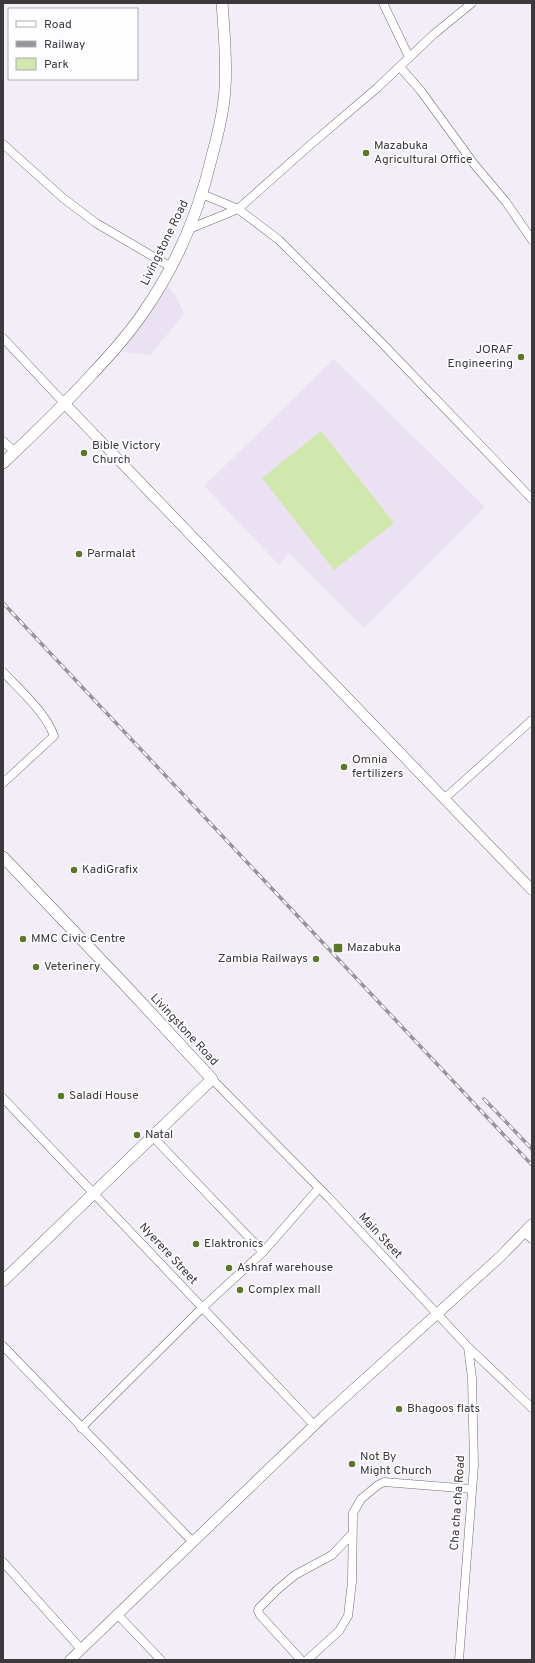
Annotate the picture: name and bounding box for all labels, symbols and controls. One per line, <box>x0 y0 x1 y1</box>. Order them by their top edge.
legend <box>8 8 138 80</box>
text: Road <box>44 17 72 33</box>
text: Railway <box>44 37 85 53</box>
text: Park <box>44 57 69 73</box>
place label: Mazabuka Agricultural Office <box>374 138 473 168</box>
marker: Mazabuka Agricultural Office <box>361 148 371 158</box>
street label: Livingstone Road <box>137 198 193 288</box>
place label: JORAF Engineering <box>448 342 513 372</box>
marker: JORAF Engineering <box>516 352 526 362</box>
place label: Bible Victory Church <box>92 438 161 468</box>
marker: Bible Victory Church <box>79 448 89 458</box>
place label: Parmalat <box>87 546 136 562</box>
marker: Parmalat <box>74 549 84 559</box>
place label: Omnia fertilizers <box>352 752 403 782</box>
marker: Omnia fertilizers <box>339 762 349 772</box>
place label: KadiGrafix <box>82 862 138 878</box>
marker: KadiGrafix <box>69 865 79 875</box>
place label: MMC Civic Centre <box>31 931 126 947</box>
marker: MMC Civic Centre <box>18 934 28 944</box>
place label: Mazabuka <box>347 940 401 956</box>
marker: Mazabuka <box>332 942 344 954</box>
place label: Zambia Railways <box>218 951 308 967</box>
marker: Zambia Railways <box>311 954 321 964</box>
place label: Veterinery <box>44 959 100 975</box>
marker: Veterinery <box>31 962 41 972</box>
street label: Livingstone Road <box>146 990 222 1070</box>
place label: Saladi House <box>69 1088 139 1104</box>
marker: Saladi House <box>56 1091 66 1101</box>
place label: Natal <box>145 1127 173 1143</box>
marker: Natal <box>132 1130 142 1140</box>
street label: Main Steet <box>355 1210 405 1262</box>
street label: Nyerere Street <box>135 1220 201 1288</box>
place label: Elaktronics <box>204 1236 263 1252</box>
marker: Elaktronics <box>191 1239 201 1249</box>
place label: Ashraf warehouse <box>237 1260 333 1276</box>
marker: Ashraf warehouse <box>224 1263 234 1273</box>
place label: Complex mall <box>248 1282 321 1298</box>
marker: Complex mall <box>235 1285 245 1295</box>
place label: Bhagoos flats <box>407 1401 480 1417</box>
marker: Bhagoos flats <box>394 1404 404 1414</box>
place label: Not By Might Church <box>360 1449 432 1479</box>
street label: Cha cha cha Road <box>447 1455 469 1551</box>
marker: Not By Might Church <box>347 1459 357 1469</box>

